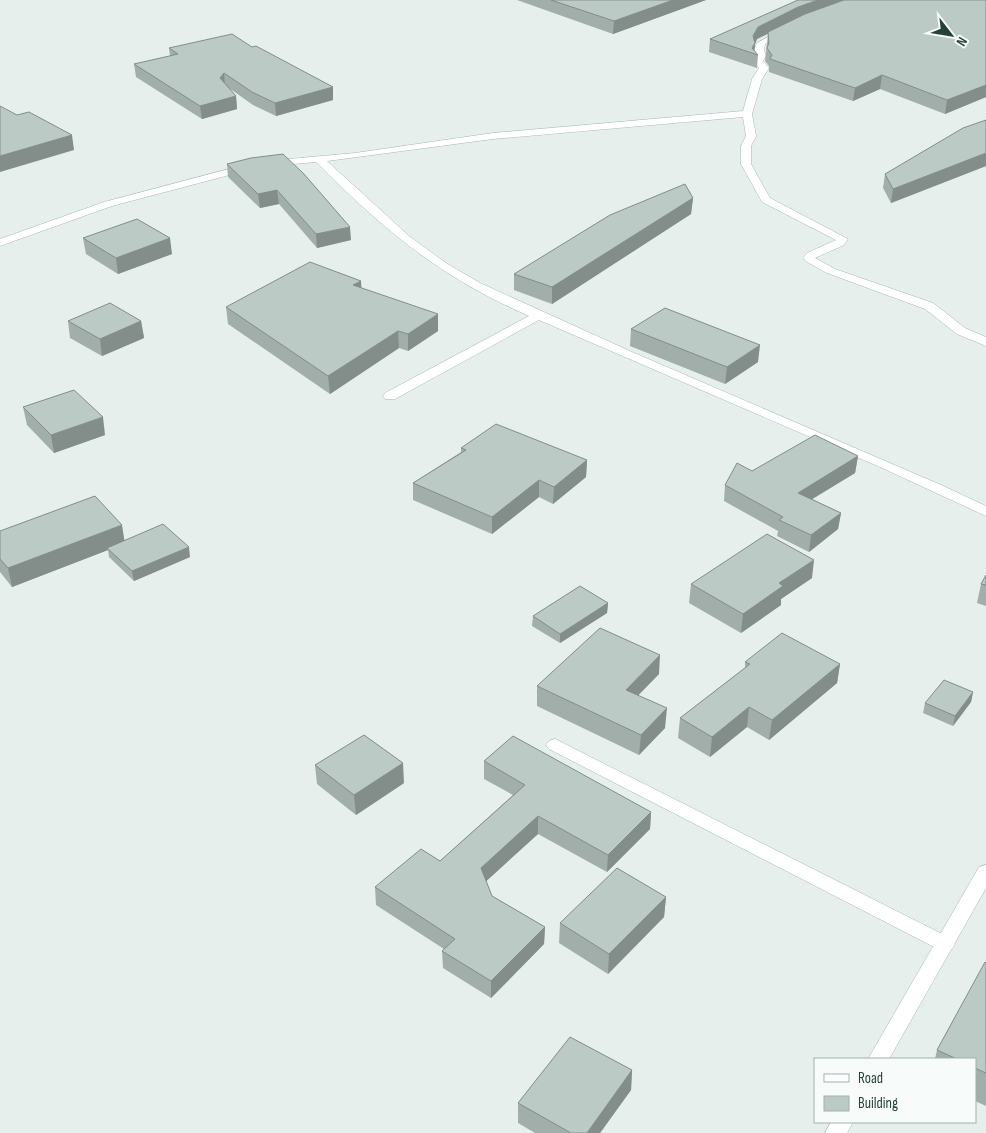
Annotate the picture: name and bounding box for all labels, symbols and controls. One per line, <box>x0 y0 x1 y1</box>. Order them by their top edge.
north arrow <box>926 10 976 60</box>
text: N <box>953 34 971 49</box>
legend <box>814 1058 976 1123</box>
text: Road <box>858 1069 883 1088</box>
text: Building <box>858 1094 898 1113</box>

